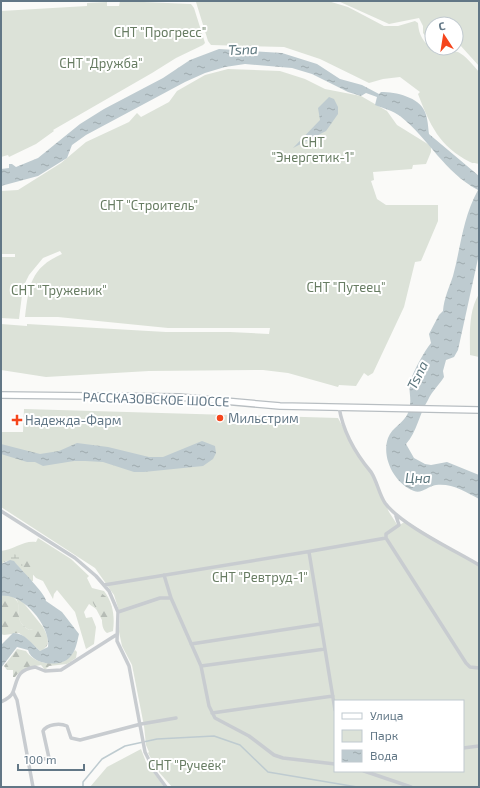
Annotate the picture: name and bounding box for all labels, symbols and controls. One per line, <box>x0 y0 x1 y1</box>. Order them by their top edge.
north arrow <box>424 16 464 56</box>
text: С <box>437 19 447 33</box>
park label: СНТ "Прогресс" <box>114 24 206 40</box>
water label: Tsna <box>228 40 258 58</box>
park label: СНТ "Дружба" <box>59 55 143 71</box>
park label: СНТ "Энергетик-1" <box>272 134 354 165</box>
park label: СНТ "Строитель" <box>100 197 198 213</box>
park label: СНТ "Путеец" <box>306 279 386 295</box>
park label: СНТ "Труженик" <box>11 282 107 298</box>
water label: Tsna <box>403 358 431 392</box>
street label: РАССКАЗОВСКОЕ ШОССЕ <box>82 388 230 410</box>
place label: Мильстрим <box>228 410 299 426</box>
place label: Надежда-Фарм <box>25 412 121 428</box>
marker: Мильстрим <box>215 413 225 423</box>
marker: Надежда-Фарм <box>12 415 22 425</box>
water label: Цна <box>405 469 431 486</box>
park label: СНТ "Ревтруд-1" <box>212 569 308 585</box>
legend <box>334 700 464 772</box>
text: Улица <box>370 708 403 722</box>
text: Парк <box>370 728 399 742</box>
scale bar <box>18 746 84 772</box>
text: Вода <box>370 748 398 762</box>
text: 100 m <box>24 752 56 766</box>
park label: СНТ "Ручеёк" <box>148 757 226 773</box>

